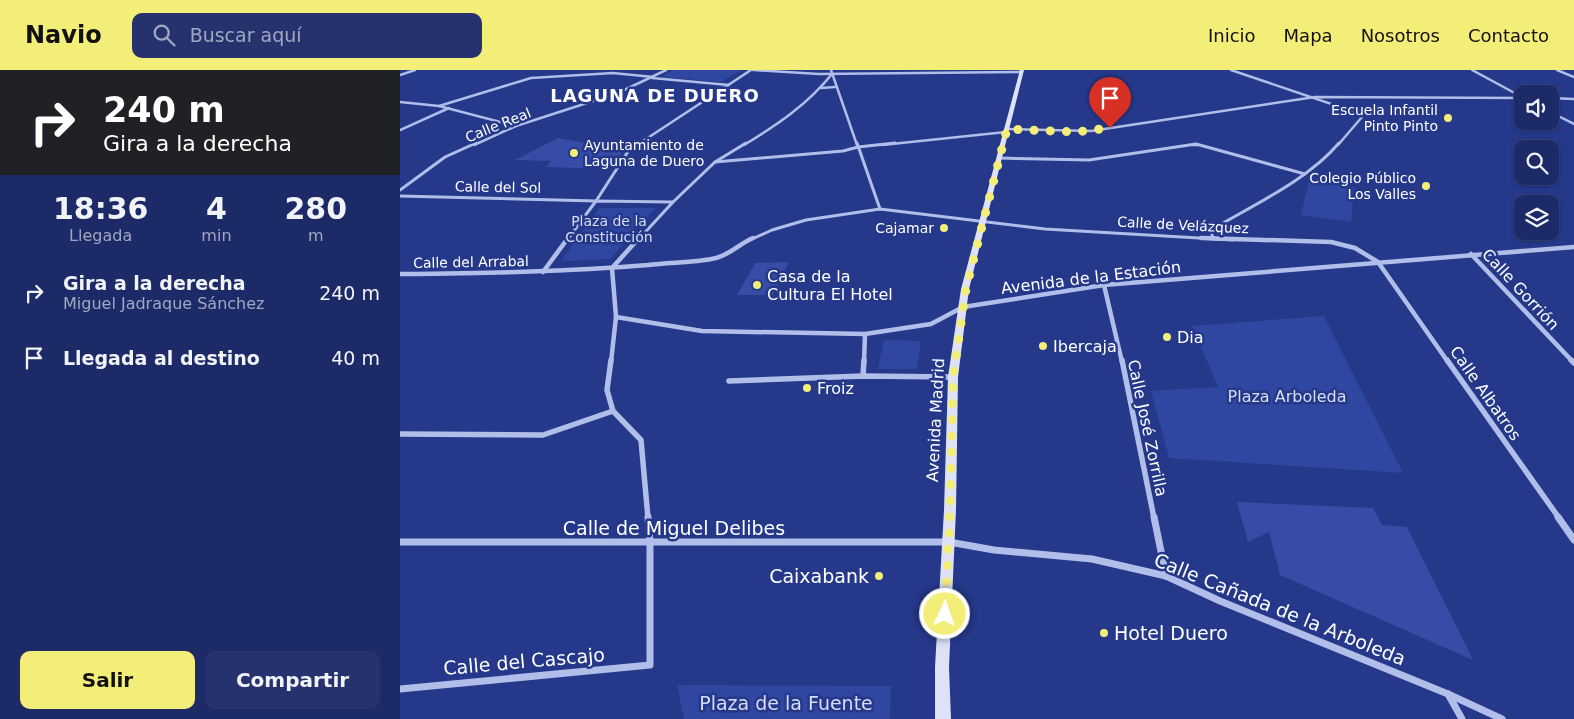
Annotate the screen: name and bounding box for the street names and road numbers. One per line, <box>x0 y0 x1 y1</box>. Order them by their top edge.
street label: Calle Real <box>463 105 533 145</box>
street label: Calle del Sol <box>455 178 541 196</box>
street label: Calle de Velázquez <box>1117 214 1249 236</box>
street label: Calle Gorrión <box>1478 245 1563 334</box>
street label: Calle del Arrabal <box>413 253 529 271</box>
street label: Avenida de la Estación <box>1000 257 1182 298</box>
street label: Calle Albatros <box>1446 342 1525 444</box>
street label: Avenida Madrid <box>923 358 948 482</box>
street label: Calle José Zorrilla <box>1124 358 1171 498</box>
street label: Calle de Miguel Delibes <box>563 517 785 539</box>
street label: Calle Cañada de la Arboleda <box>1151 548 1409 670</box>
street label: Calle del Cascajo <box>442 643 606 679</box>

